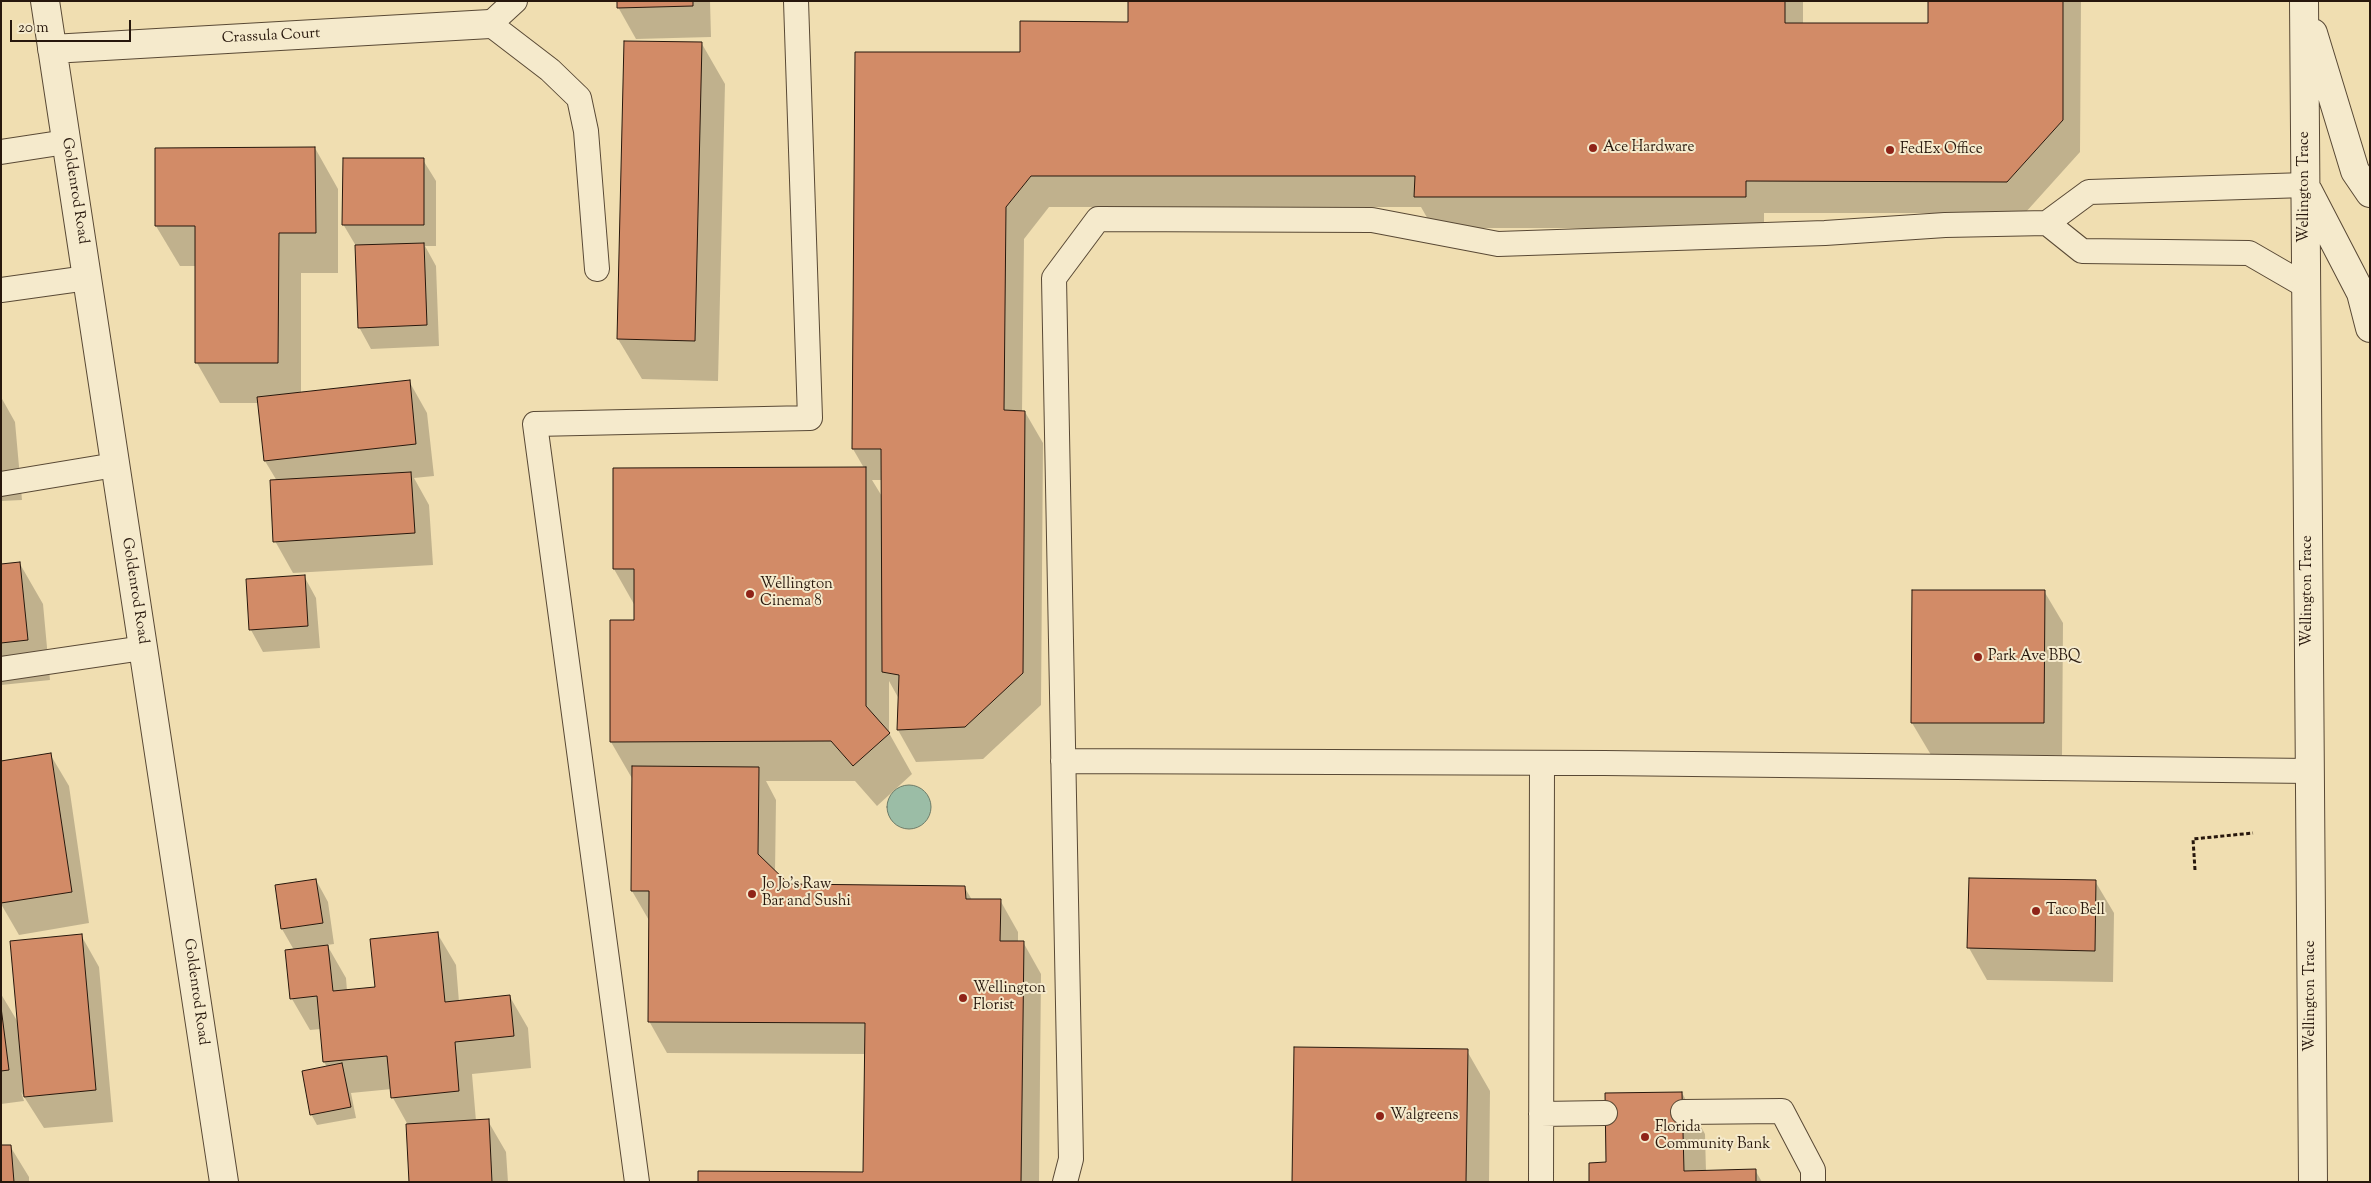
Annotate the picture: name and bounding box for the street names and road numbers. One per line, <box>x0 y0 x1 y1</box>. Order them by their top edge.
street label: Crassula Court <box>221 25 321 49</box>
street label: Wellington Trace <box>2296 131 2314 243</box>
street label: Goldenrod Road <box>57 136 91 246</box>
street label: Wellington Trace <box>2299 535 2317 647</box>
street label: Goldenrod Road <box>117 536 151 646</box>
street label: Goldenrod Road <box>179 937 211 1047</box>
street label: Wellington Trace <box>2302 940 2320 1052</box>

